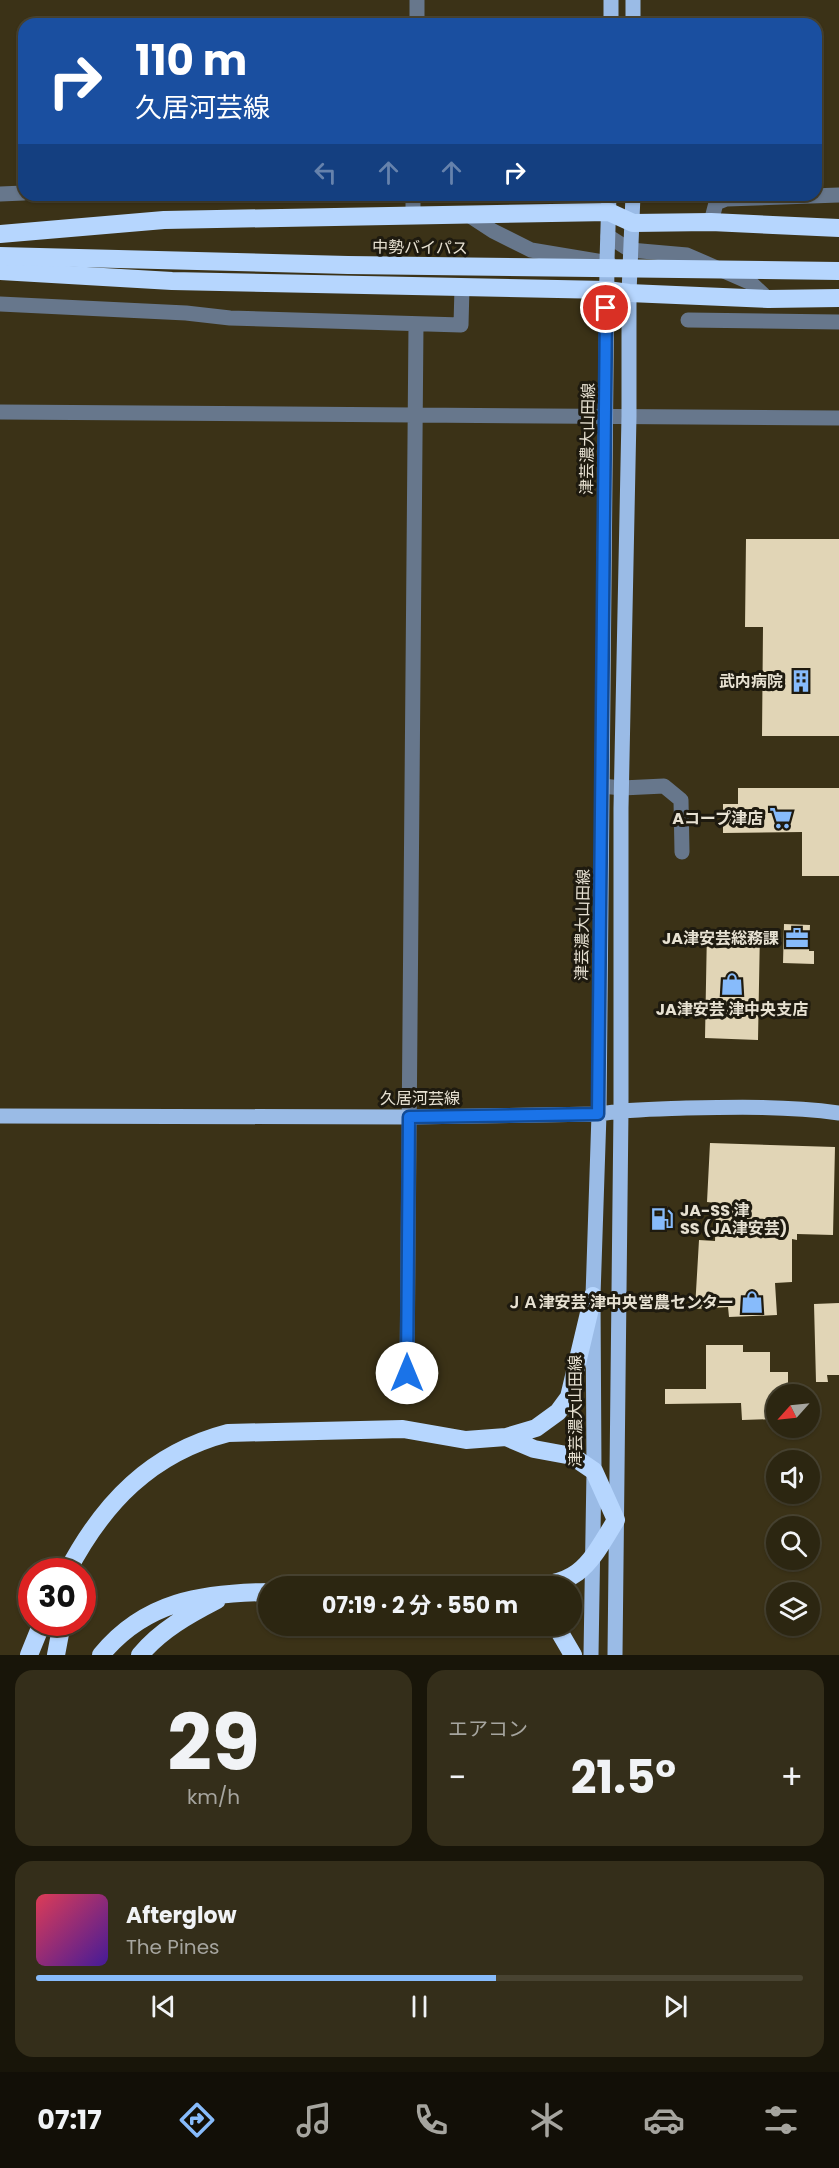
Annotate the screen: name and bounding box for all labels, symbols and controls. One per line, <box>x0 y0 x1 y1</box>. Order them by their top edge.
text: 110 m <box>135 31 247 90</box>
icon: right <box>36 42 114 120</box>
text: 久居河芸線 <box>135 89 270 126</box>
icon: left <box>309 156 342 189</box>
icon: ahead <box>372 156 405 189</box>
icon: ahead <box>435 156 468 189</box>
icon: right <box>498 156 531 189</box>
street label: 中勢バイパス <box>372 235 468 260</box>
pin <box>580 282 631 333</box>
icon: arrive <box>589 291 622 324</box>
street label: 津芸濃大山田線 <box>575 383 600 495</box>
building icon: 武内病院 <box>788 668 814 694</box>
place label: 武内病院 <box>719 670 783 693</box>
supermarket icon: Aコープ津店 <box>768 805 794 831</box>
place label: Aコープ津店 <box>672 807 763 830</box>
street label: 津芸濃大山田線 <box>570 869 595 981</box>
office icon: JA津安芸総務課 <box>784 925 810 951</box>
place label: JA津安芸総務課 <box>662 927 779 950</box>
shop icon: JA津安芸 津中央支店 <box>719 971 745 997</box>
place label: JA津安芸 津中央支店 <box>656 998 808 1021</box>
street label: 久居河芸線 <box>380 1087 460 1110</box>
place label: JA-SS 津 SS (JA津安芸) <box>680 1199 787 1240</box>
fuel station icon: JA-SS 津 SS (JA津安芸) <box>649 1206 675 1232</box>
shop icon: ＪＡ津安芸 津中央営農センター <box>739 1289 765 1315</box>
place label: ＪＡ津安芸 津中央営農センター <box>507 1291 734 1314</box>
position arrow <box>375 1341 439 1405</box>
street label: 津芸濃大山田線 <box>564 1355 587 1467</box>
north arrow <box>766 1384 820 1438</box>
map controls <box>766 1384 820 1636</box>
button: sound <box>766 1450 820 1504</box>
button: search <box>766 1516 820 1570</box>
speed limit sign: 30 <box>18 1558 96 1636</box>
button: layers <box>766 1582 820 1636</box>
text: 07:19 · 2 分 · 550 m <box>322 1590 518 1621</box>
text: 29 <box>167 1688 260 1797</box>
text: エアコン <box>448 1715 528 1743</box>
text: 21.5° <box>571 1746 676 1809</box>
text: − <box>448 1754 466 1801</box>
text: + <box>780 1754 803 1801</box>
text: km/h <box>187 1783 240 1811</box>
text: Afterglow <box>126 1900 237 1931</box>
text: The Pines <box>126 1933 220 1961</box>
icon: previous <box>147 1990 180 2023</box>
icon: pause <box>403 1990 436 2023</box>
icon: next <box>659 1990 692 2023</box>
icon: directions <box>176 2099 218 2141</box>
icon: music <box>293 2099 335 2141</box>
icon: phone <box>410 2099 452 2141</box>
icon: climate <box>526 2099 568 2141</box>
icon: car <box>643 2099 685 2141</box>
icon: filters <box>760 2099 802 2141</box>
text: 07:17 <box>37 2101 102 2138</box>

